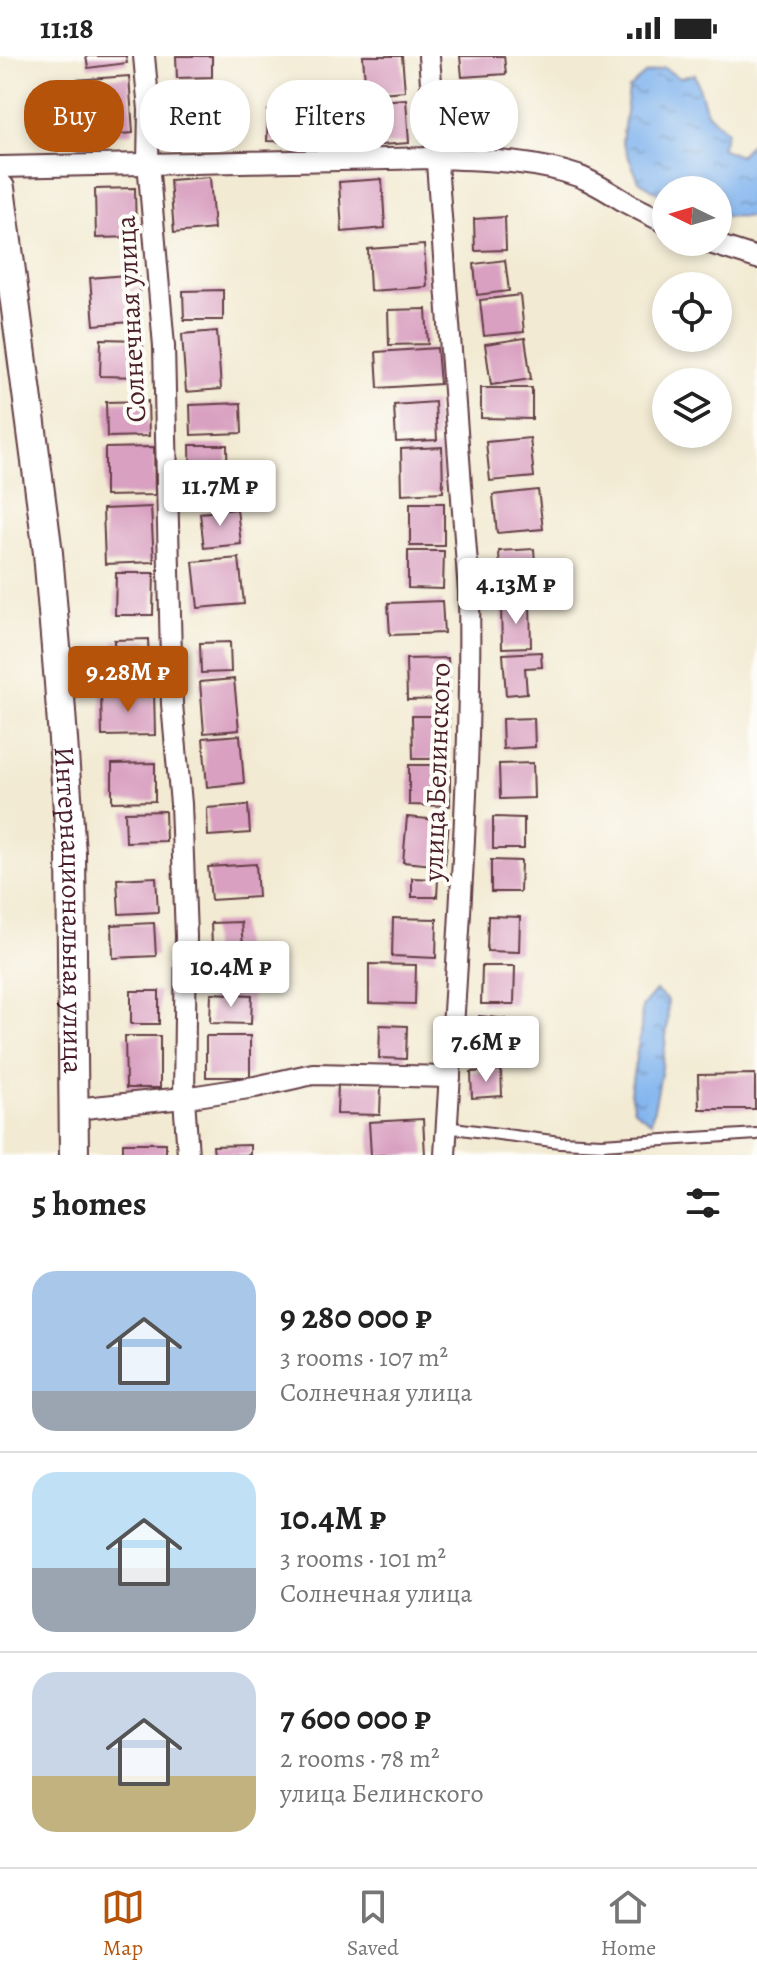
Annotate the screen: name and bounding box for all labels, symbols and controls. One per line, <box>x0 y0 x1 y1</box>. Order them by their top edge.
text: 11:18 <box>40 8 94 48</box>
chip: Buy <box>24 80 124 152</box>
chip: Rent <box>140 80 250 152</box>
chip: Filters <box>266 80 394 152</box>
chip: New <box>410 80 518 152</box>
north arrow <box>652 176 732 256</box>
map controls <box>652 176 732 448</box>
street label: Солнечная улица <box>107 214 155 424</box>
button: locate <box>652 272 732 352</box>
button: layers <box>652 368 732 448</box>
pin: 11.7M ₽ <box>146 460 294 528</box>
text: 11.7M ₽ <box>182 468 258 503</box>
pin: 4.13M ₽ <box>442 558 590 626</box>
text: 4.13M ₽ <box>476 566 556 601</box>
pin: 9.28M ₽ <box>54 646 202 714</box>
text: 9.28M ₽ <box>86 654 170 689</box>
street label: улица Белинского <box>414 662 460 883</box>
street label: Интернациональная улица <box>45 745 92 1074</box>
pin: 10.4M ₽ <box>157 941 305 1009</box>
text: 10.4M ₽ <box>190 949 272 984</box>
pin: 7.6M ₽ <box>421 1016 551 1084</box>
text: 7.6M ₽ <box>451 1024 521 1059</box>
text: 5 homes <box>32 1180 147 1227</box>
icon: filters <box>681 1181 725 1225</box>
text: 9 280 000 ₽ <box>280 1293 432 1340</box>
icon: home <box>96 1303 192 1399</box>
text: 3 rooms · 107 m² <box>280 1340 448 1375</box>
text: Солнечная улица <box>280 1375 472 1410</box>
text: 10.4M ₽ <box>280 1494 386 1541</box>
icon: home <box>96 1504 192 1600</box>
text: 3 rooms · 101 m² <box>280 1541 446 1576</box>
text: Солнечная улица <box>280 1576 472 1611</box>
text: 7 600 000 ₽ <box>280 1694 431 1741</box>
icon: home <box>96 1704 192 1800</box>
text: 2 rooms · 78 m² <box>280 1741 439 1776</box>
text: улица Белинского <box>280 1776 484 1811</box>
tab: Map <box>101 1885 145 1963</box>
tab: Saved <box>347 1885 399 1963</box>
tab: Home <box>601 1885 656 1963</box>

